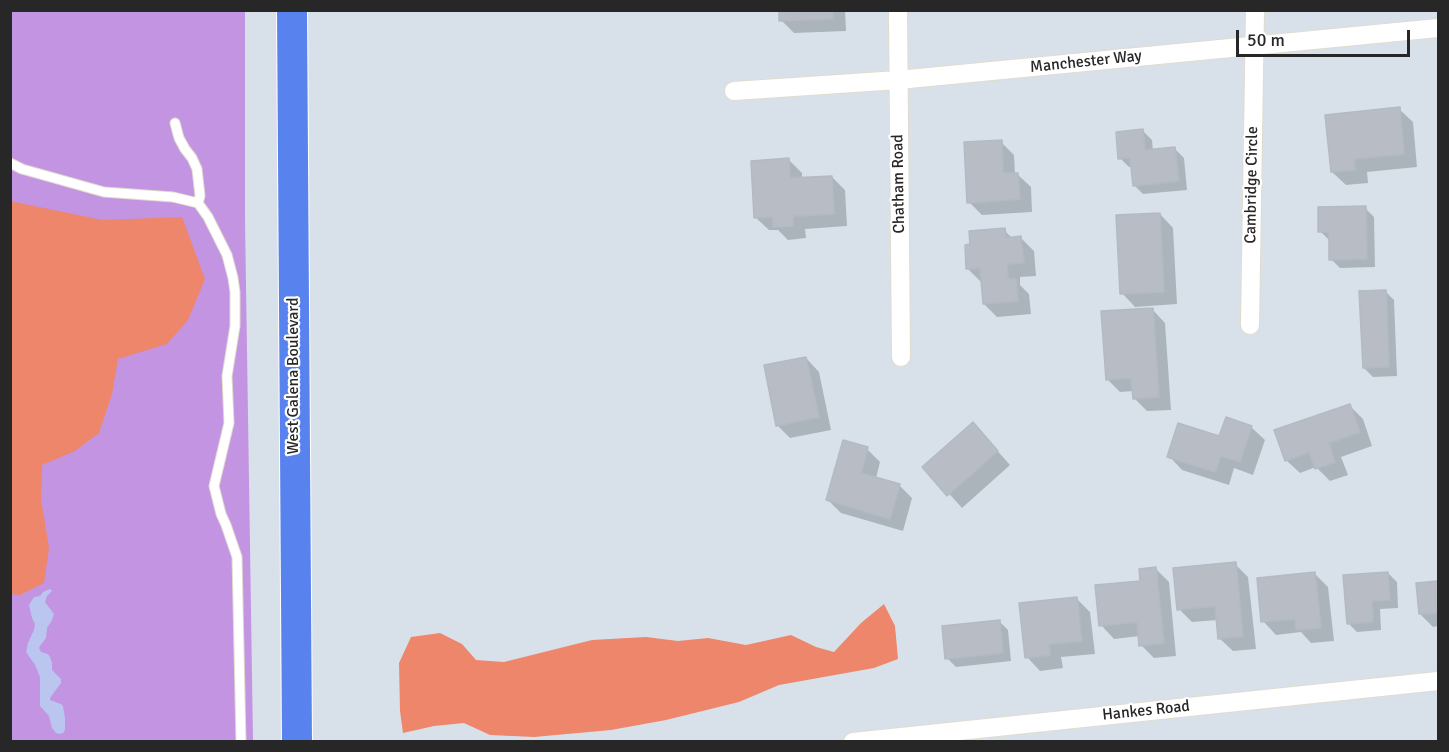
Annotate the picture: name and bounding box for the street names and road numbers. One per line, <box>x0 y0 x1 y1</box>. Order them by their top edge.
street label: Manchester Way <box>1029 47 1143 77</box>
street label: Cambridge Circle <box>1241 126 1263 244</box>
street label: Chatham Road <box>889 134 909 234</box>
street label: West Galena Boulevard <box>284 297 304 455</box>
street label: Hankes Road <box>1101 697 1191 725</box>

